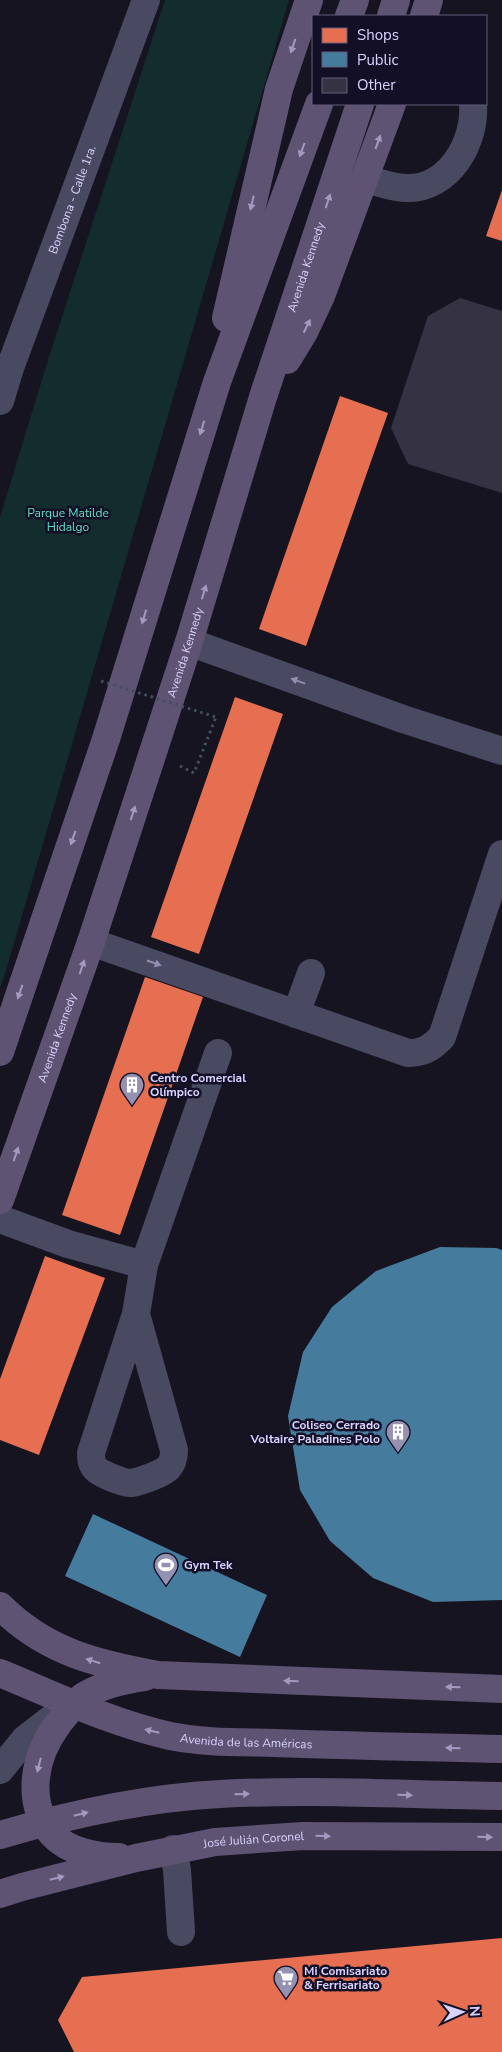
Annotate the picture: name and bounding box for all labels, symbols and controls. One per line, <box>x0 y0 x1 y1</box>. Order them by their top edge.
legend <box>312 15 487 105</box>
text: Shops <box>357 25 399 45</box>
one-way arrow <box>289 39 297 54</box>
text: Public <box>357 50 398 70</box>
text: Other <box>357 75 396 95</box>
one-way arrow <box>374 134 382 149</box>
one-way arrow <box>298 142 305 157</box>
street label: Bombona - Calle 1ra. <box>45 143 100 256</box>
one-way arrow <box>324 194 332 209</box>
one-way arrow <box>248 196 256 211</box>
street label: Avenida Kennedy <box>284 219 329 314</box>
one-way arrow <box>303 319 311 333</box>
one-way arrow <box>198 421 206 436</box>
park label: Parque Matilde Hidalgo <box>27 505 109 535</box>
one-way arrow <box>201 584 209 599</box>
street label: Avenida Kennedy <box>163 605 207 700</box>
one-way arrow <box>140 610 148 625</box>
one-way arrow <box>290 677 305 684</box>
one-way arrow <box>129 805 137 820</box>
one-way arrow <box>69 831 77 846</box>
one-way arrow <box>146 959 161 967</box>
one-way arrow <box>79 960 86 975</box>
one-way arrow <box>16 985 24 1000</box>
street label: Avenida Kennedy <box>34 990 81 1085</box>
place label: Centro Comercial Olímpico <box>150 1070 246 1100</box>
building icon: Centro Comercial Olímpico <box>119 1072 145 1106</box>
one-way arrow <box>13 1146 20 1161</box>
place label: Coliseo Cerrado Voltaire Paladines Polo <box>250 1417 380 1447</box>
building icon: Coliseo Cerrado Voltaire Paladines Polo <box>385 1419 411 1453</box>
sports icon: Gym Tek <box>153 1552 179 1586</box>
place label: Gym Tek <box>184 1557 233 1573</box>
one-way arrow <box>86 1657 101 1664</box>
one-way arrow <box>283 1676 299 1684</box>
one-way arrow <box>445 1683 461 1691</box>
one-way arrow <box>144 1727 159 1735</box>
street label: Avenida de las Américas <box>179 1730 313 1752</box>
one-way arrow <box>445 1744 461 1752</box>
one-way arrow <box>34 1758 42 1773</box>
one-way arrow <box>234 1789 250 1797</box>
one-way arrow <box>397 1791 413 1799</box>
one-way arrow <box>74 1810 89 1818</box>
street label: José Julián Coronel <box>201 1828 305 1852</box>
one-way arrow <box>315 1832 331 1840</box>
one-way arrow <box>477 1833 493 1841</box>
one-way arrow <box>50 1873 65 1881</box>
place label: Mi Comisariato & Ferrisariato <box>304 1963 387 1993</box>
supermarket icon: Mi Comisariato & Ferrisariato <box>273 1965 299 1999</box>
north arrow <box>437 1987 487 2037</box>
text: N <box>465 2006 484 2017</box>

